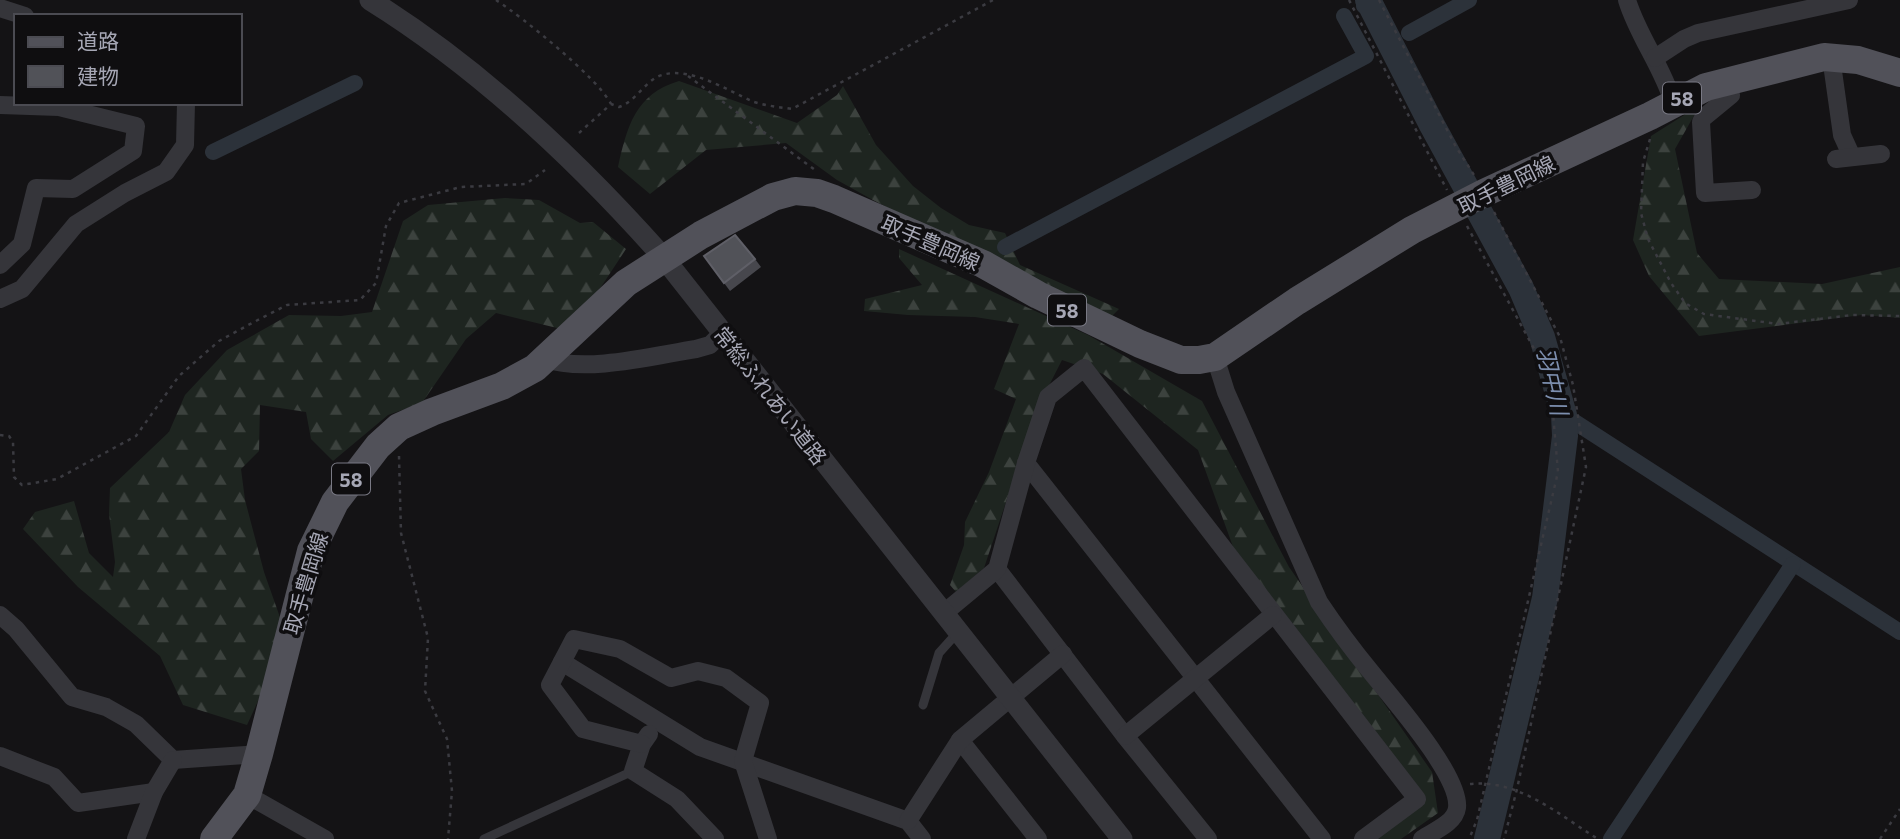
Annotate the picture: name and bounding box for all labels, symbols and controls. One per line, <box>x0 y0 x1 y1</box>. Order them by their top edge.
legend <box>14 14 242 105</box>
text: 道路 <box>77 28 119 53</box>
text: 建物 <box>77 63 119 88</box>
road number: 58 <box>1663 82 1701 114</box>
street label: 取手豊岡線 <box>1453 150 1559 218</box>
street label: 取手豊岡線 <box>878 209 984 275</box>
road number: 58 <box>1048 294 1086 326</box>
street label: 常総ふれあい道路 <box>709 321 833 469</box>
water label: 羽中川 <box>1532 344 1575 421</box>
road number: 58 <box>332 464 370 494</box>
street label: 取手豊岡線 <box>278 529 332 637</box>

